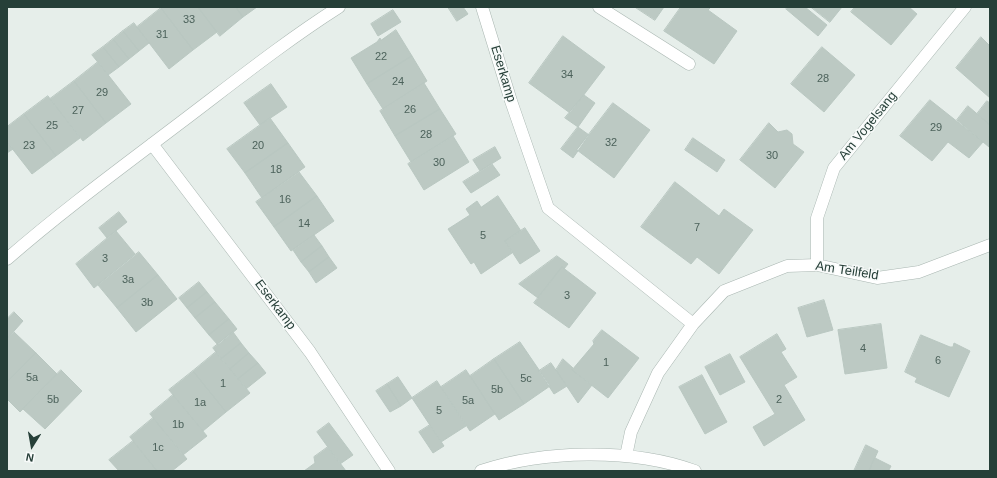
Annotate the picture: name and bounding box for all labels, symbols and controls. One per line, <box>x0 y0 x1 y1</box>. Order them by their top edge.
house number: 33 <box>183 13 195 27</box>
house number: 31 <box>156 28 168 42</box>
street label: Eserkamp <box>487 44 519 104</box>
house number: 22 <box>375 50 387 64</box>
house number: 34 <box>561 68 573 82</box>
house number: 28 <box>817 72 829 86</box>
house number: 24 <box>392 75 404 89</box>
house number: 29 <box>96 86 108 100</box>
street label: Am Vogelsang <box>836 89 900 163</box>
house number: 26 <box>404 103 416 117</box>
house number: 27 <box>72 104 84 118</box>
house number: 25 <box>46 119 58 133</box>
house number: 29 <box>930 121 942 135</box>
house number: 28 <box>420 128 432 142</box>
house number: 32 <box>605 136 617 150</box>
house number: 23 <box>23 139 35 153</box>
house number: 20 <box>252 139 264 153</box>
house number: 30 <box>766 149 778 163</box>
house number: 30 <box>433 156 445 170</box>
house number: 18 <box>270 163 282 177</box>
house number: 16 <box>279 193 291 207</box>
house number: 14 <box>298 217 310 231</box>
house number: 7 <box>694 221 700 235</box>
house number: 5 <box>480 229 486 243</box>
house number: 3 <box>102 252 108 266</box>
street label: Am Teilfeld <box>814 258 880 284</box>
house number: 3a <box>122 273 134 287</box>
street label: Eserkamp <box>251 277 299 333</box>
house number: 3 <box>564 289 570 303</box>
house number: 3b <box>141 296 153 310</box>
house number: 4 <box>860 342 866 356</box>
house number: 6 <box>935 354 941 368</box>
house number: 1 <box>603 356 609 370</box>
house number: 5a <box>26 371 38 385</box>
house number: 5c <box>520 372 532 386</box>
house number: 1 <box>220 377 226 391</box>
house number: 5b <box>491 383 503 397</box>
house number: 5b <box>47 393 59 407</box>
house number: 2 <box>776 393 782 407</box>
house number: 5a <box>462 394 474 408</box>
house number: 1a <box>194 396 206 410</box>
house number: 5 <box>436 404 442 418</box>
house number: 1b <box>172 418 184 432</box>
north arrow <box>12 426 52 466</box>
house number: 1c <box>152 441 164 455</box>
text: N <box>25 451 35 464</box>

